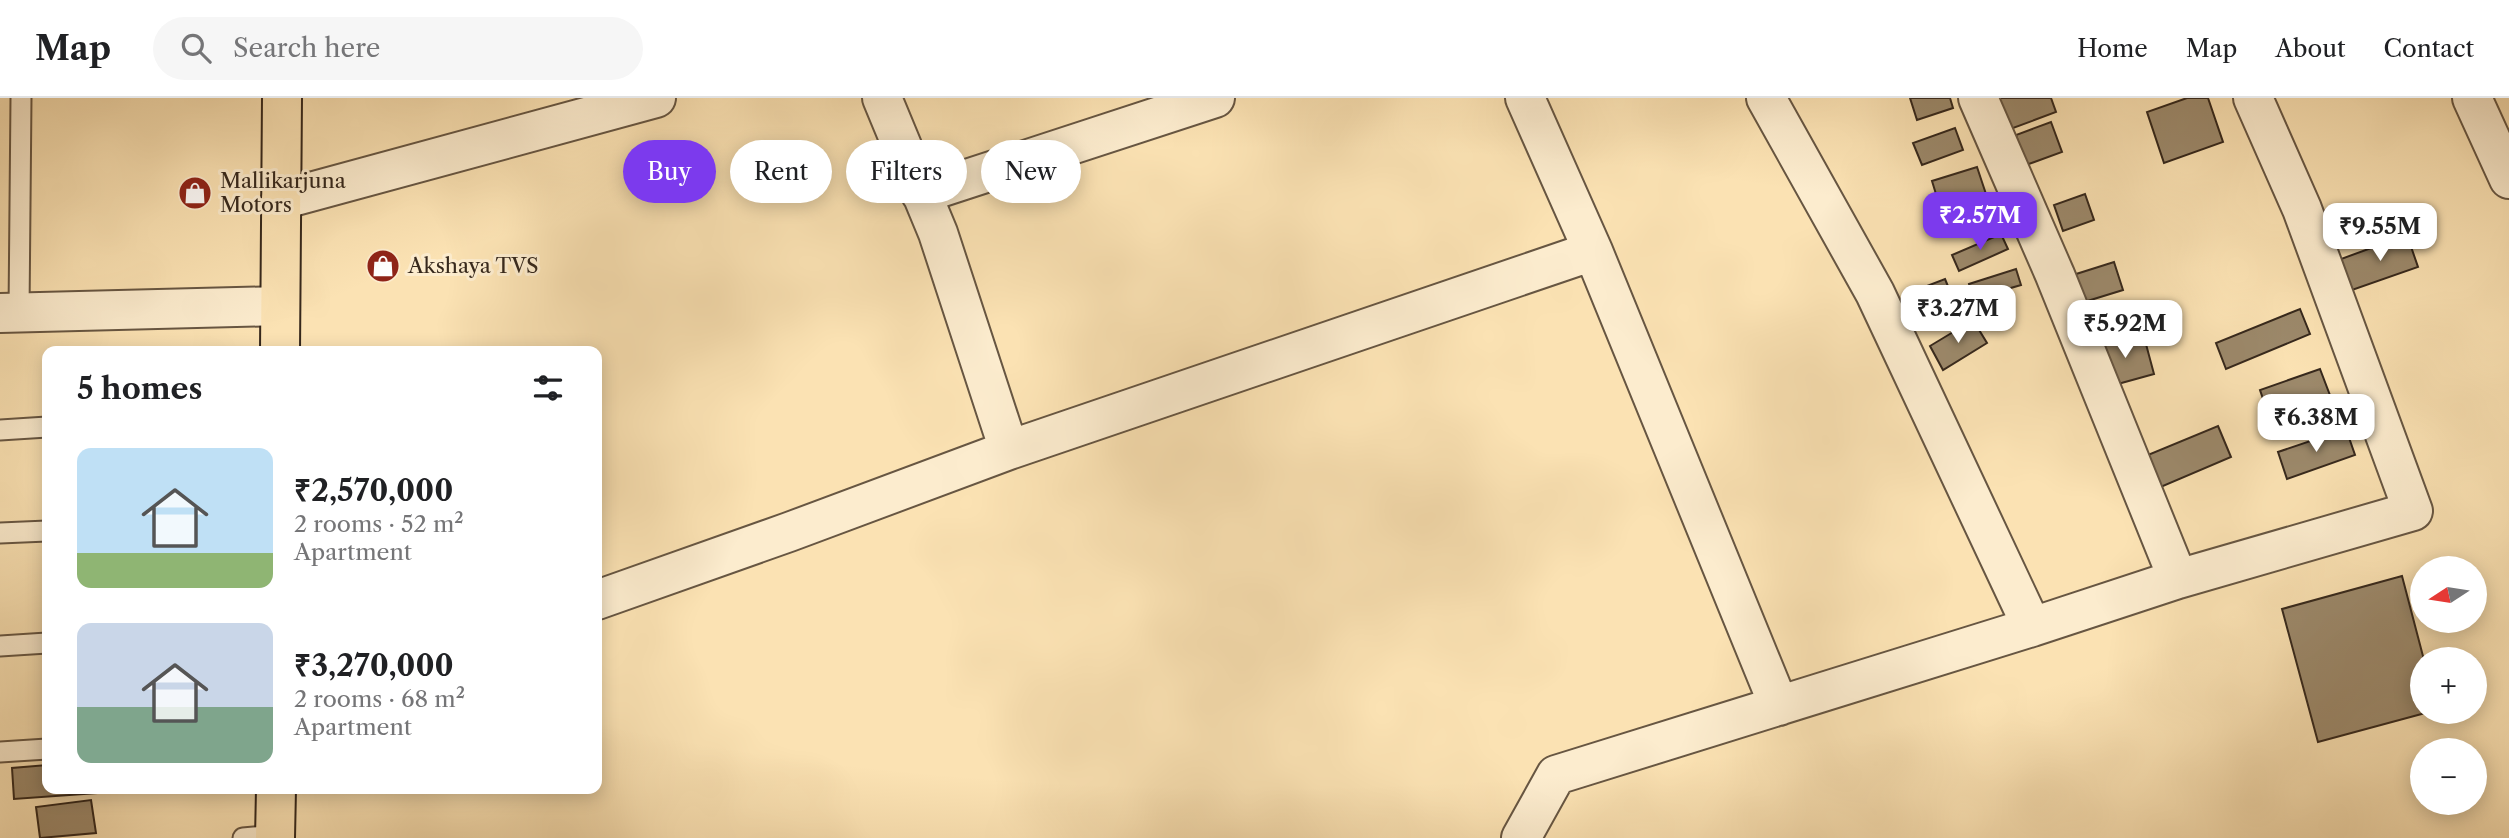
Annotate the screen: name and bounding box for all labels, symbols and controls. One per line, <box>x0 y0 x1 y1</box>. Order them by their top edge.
search box <box>153 17 643 80</box>
text: Map <box>35 28 111 69</box>
icon: search <box>177 29 215 67</box>
text: Search here <box>233 32 380 64</box>
text: Home <box>2077 34 2148 63</box>
text: Map <box>2186 34 2237 63</box>
text: About <box>2275 34 2346 63</box>
text: Contact <box>2384 34 2474 63</box>
chip: Buy <box>623 140 716 203</box>
chip: Rent <box>730 140 832 203</box>
chip: Filters <box>846 140 967 203</box>
chip: New <box>981 140 1081 203</box>
place label: Mallikarjuna Motors <box>220 168 347 217</box>
shop icon: Mallikarjuna Motors <box>176 174 214 212</box>
pin: ₹2.57M <box>1923 192 2037 252</box>
text: ₹2.57M <box>1939 201 2021 229</box>
pin: ₹9.55M <box>2323 204 2437 263</box>
text: ₹9.55M <box>2339 212 2421 240</box>
shop icon: Akshaya TVS <box>364 247 402 285</box>
place label: Akshaya TVS <box>407 253 539 278</box>
pin: ₹3.27M <box>1901 286 2015 345</box>
text: ₹3.27M <box>1917 294 1999 322</box>
pin: ₹5.92M <box>2068 300 2182 360</box>
text: ₹5.92M <box>2083 309 2167 337</box>
icon: filters <box>529 369 567 407</box>
text: 5 homes <box>77 370 202 407</box>
pin: ₹6.38M <box>2259 394 2373 454</box>
text: ₹6.38M <box>2274 403 2358 431</box>
text: ₹2,570,000 <box>294 472 453 509</box>
icon: home <box>133 476 217 560</box>
text: 2 rooms · 52 m² <box>294 510 464 538</box>
text: Apartment <box>294 538 412 566</box>
north arrow <box>2410 556 2487 634</box>
map controls <box>2410 556 2487 815</box>
text: ₹3,270,000 <box>294 647 454 684</box>
button: + <box>2410 647 2487 724</box>
icon: home <box>133 651 217 735</box>
text: 2 rooms · 68 m² <box>294 685 465 713</box>
text: Apartment <box>294 713 412 741</box>
button: − <box>2410 738 2487 815</box>

